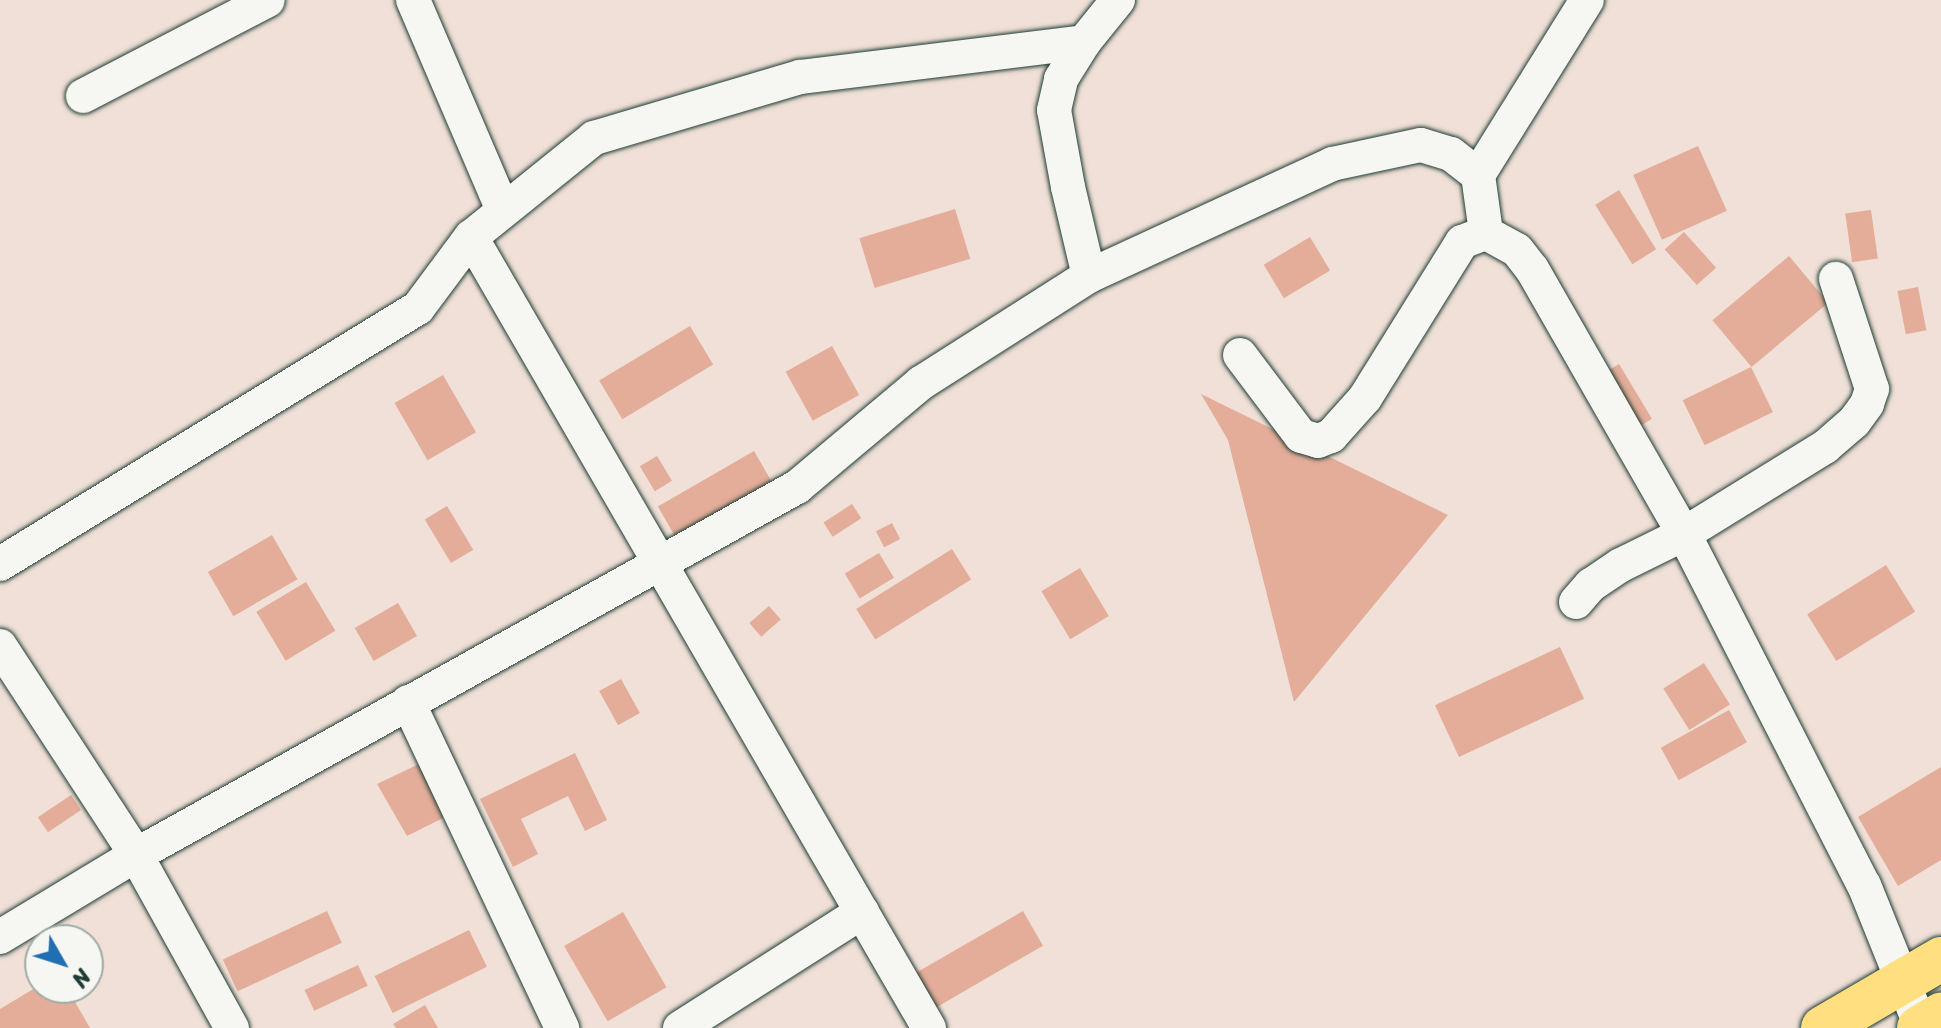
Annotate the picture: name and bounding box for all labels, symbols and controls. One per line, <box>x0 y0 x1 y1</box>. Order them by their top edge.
north arrow <box>24 924 104 1004</box>
text: N <box>62 960 101 996</box>

